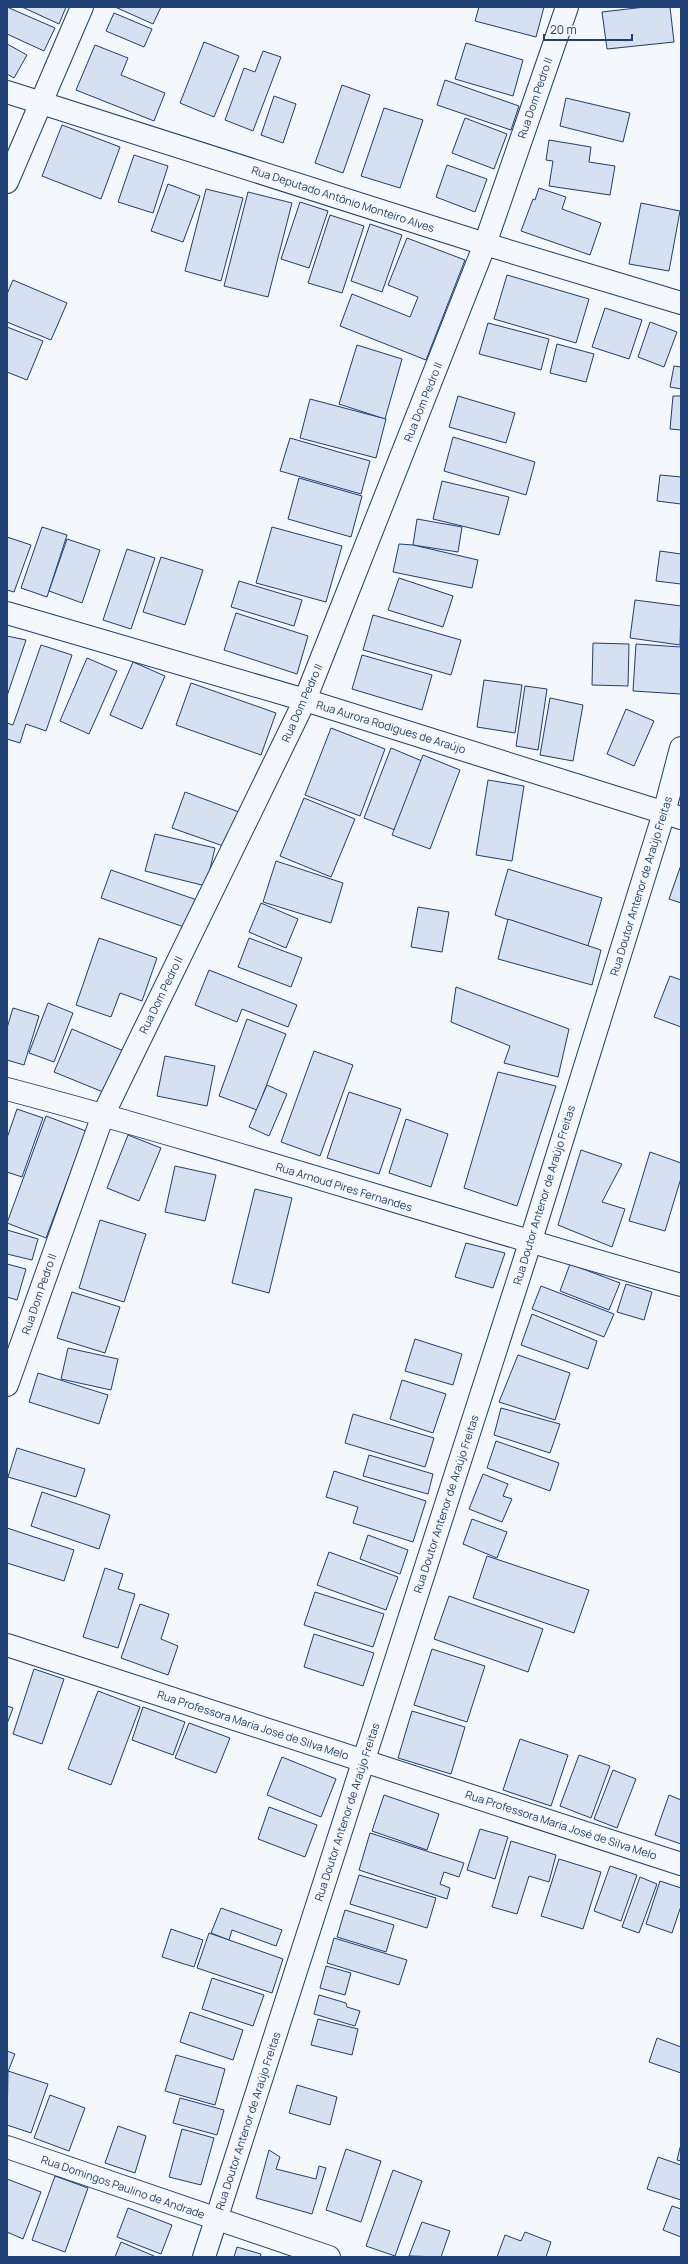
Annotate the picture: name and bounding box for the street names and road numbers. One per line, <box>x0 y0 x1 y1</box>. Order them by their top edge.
street label: Rua Dom Pedro II <box>514 55 555 140</box>
street label: Rua Deputado Antônio Monteiro Alves <box>250 162 437 235</box>
street label: Rua Dom Pedro II <box>400 360 445 444</box>
street label: Rua Dom Pedro II <box>278 661 326 744</box>
street label: Rua Aurora Rodigues de Araújo <box>315 697 468 757</box>
street label: Rua Doutor Antenor de Araújo Freitas <box>606 794 675 977</box>
street label: Rua Dom Pedro II <box>135 954 186 1036</box>
street label: Rua Doutor Antenor de Araújo Freitas <box>509 1103 578 1286</box>
street label: Rua Arnoud Pires Fernandes <box>274 1159 414 1215</box>
street label: Rua Dom Pedro II <box>18 1251 59 1336</box>
street label: Rua Doutor Antenor de Araújo Freitas <box>410 1412 482 1595</box>
street label: Rua Professora Maria José de Silva Melo <box>155 1686 351 1763</box>
street label: Rua Doutor Antenor de Araújo Freitas <box>311 1720 383 1903</box>
street label: Rua Professora Maria José de Silva Melo <box>463 1786 659 1863</box>
street label: Rua Doutor Antenor de Araújo Freitas <box>212 2029 284 2212</box>
street label: Rua Domingos Paulino de Andrade <box>39 2151 208 2222</box>

